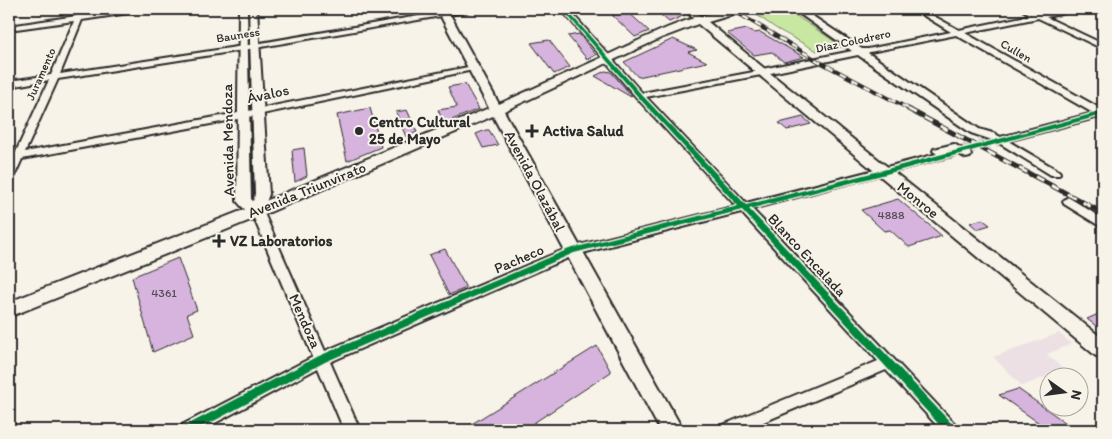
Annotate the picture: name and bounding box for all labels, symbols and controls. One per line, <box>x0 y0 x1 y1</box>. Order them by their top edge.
street label: Bauness <box>215 25 261 45</box>
street label: Díaz Colodrero <box>814 26 892 56</box>
street label: Cullen <box>998 37 1034 66</box>
street label: Juramento <box>23 46 59 102</box>
street label: Ávalos <box>245 81 291 107</box>
street label: Avenida Mendoza <box>218 83 238 196</box>
place label: Centro Cultural 25 de Mayo <box>369 113 471 149</box>
place label: Activa Salud <box>542 122 625 140</box>
marker: Activa Salud <box>525 124 539 138</box>
marker: Centro Cultural 25 de Mayo <box>353 125 365 137</box>
street label: Avenida Olazábal <box>501 127 570 235</box>
street label: Avenida Triunvirato <box>245 158 369 222</box>
street label: Monroe <box>894 178 942 222</box>
house number: 4888 <box>878 208 905 222</box>
street label: Blanco Encalada <box>764 210 850 301</box>
place label: VZ Laboratorios <box>230 232 333 250</box>
marker: VZ Laboratorios <box>212 234 226 248</box>
street label: Pacheco <box>491 240 547 278</box>
house number: 4361 <box>151 286 177 300</box>
street label: Mendoza <box>285 291 325 351</box>
north arrow <box>1040 366 1090 416</box>
text: N <box>1067 388 1086 402</box>

